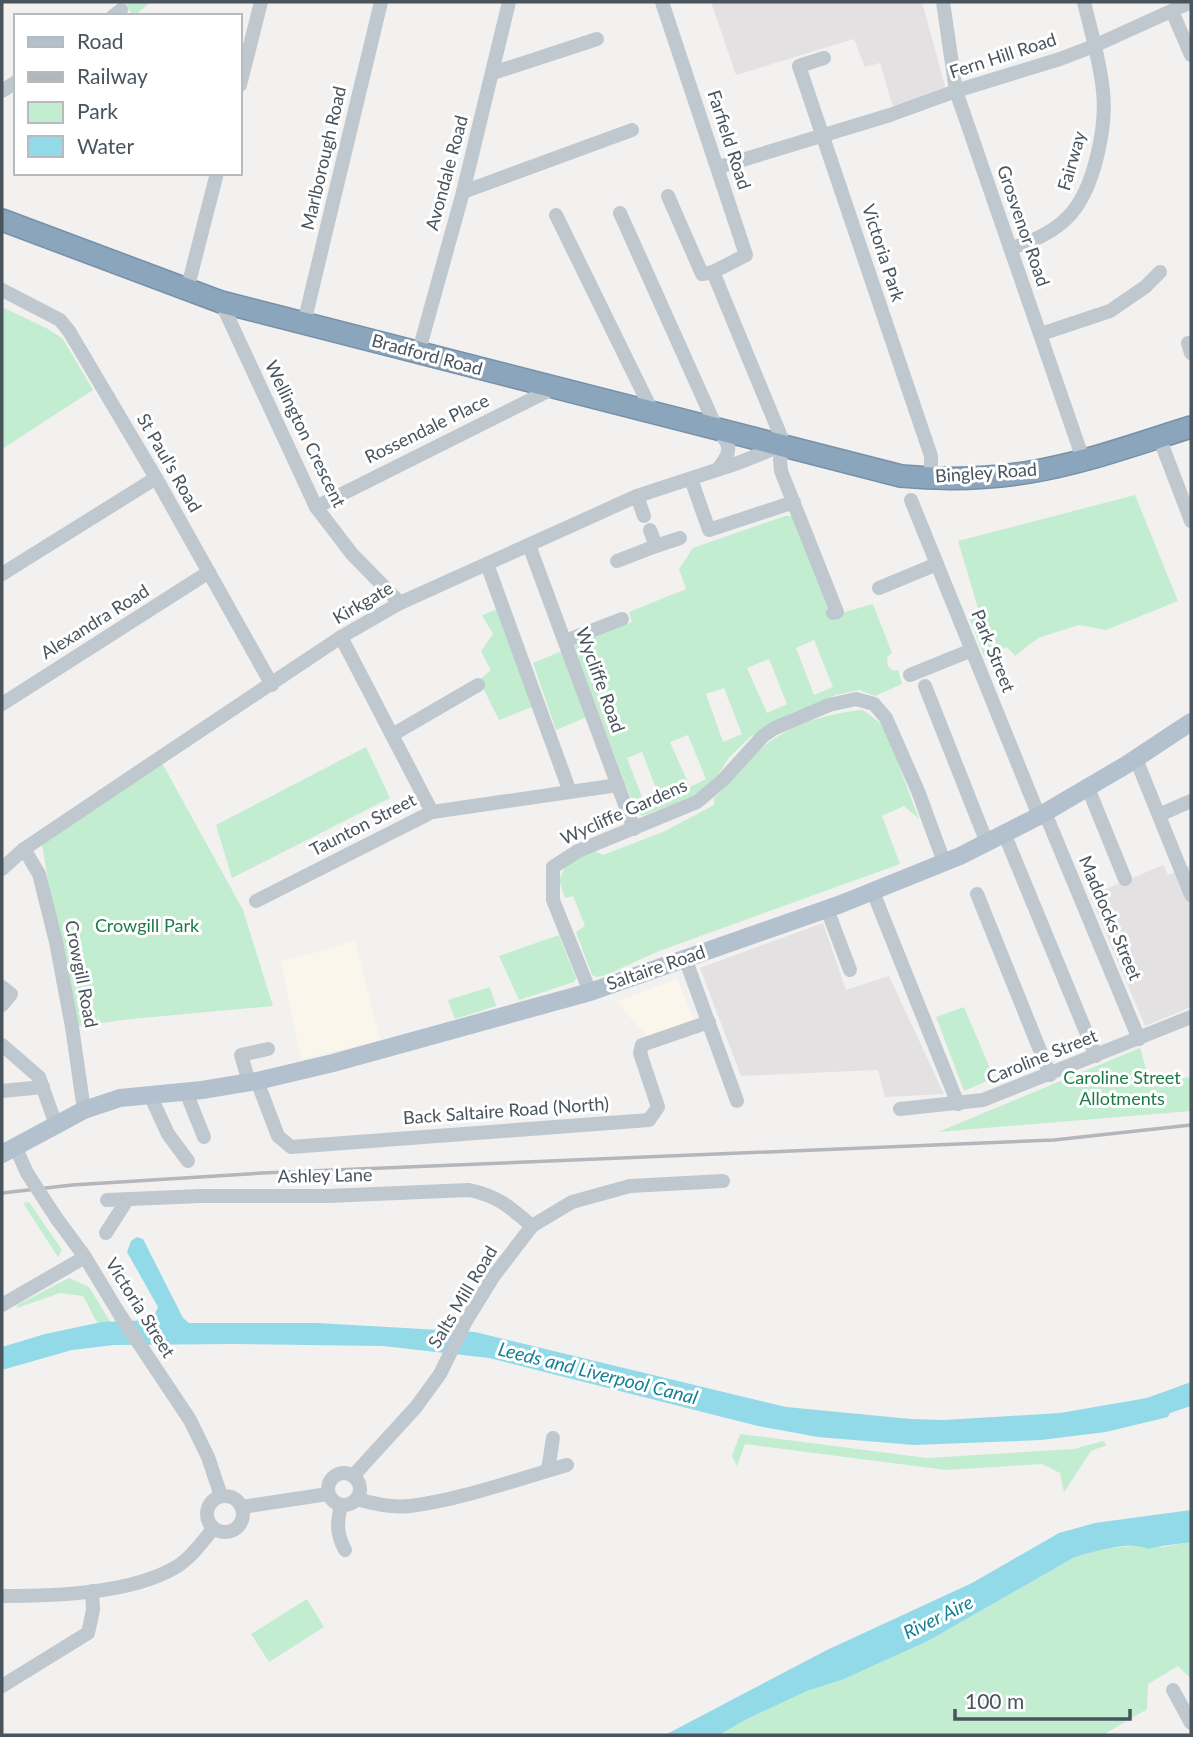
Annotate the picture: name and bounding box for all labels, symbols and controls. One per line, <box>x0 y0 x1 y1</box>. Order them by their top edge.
legend <box>14 14 242 175</box>
street label: Fern Hill Road <box>946 27 1059 83</box>
text: Road <box>77 28 124 53</box>
text: Railway <box>77 63 148 88</box>
street label: Marlborough Road <box>296 84 350 232</box>
street label: Farfield Road <box>704 87 756 192</box>
text: Park <box>77 98 118 123</box>
street label: Avondale Road <box>420 113 472 233</box>
street label: Fairway <box>1052 128 1090 193</box>
text: Water <box>77 133 134 158</box>
street label: Grosvenor Road <box>993 162 1055 289</box>
street label: Victoria Park <box>858 201 910 305</box>
street label: Bradford Road <box>369 329 485 379</box>
street label: Wellington Crescent <box>261 357 351 511</box>
street label: Rossendale Place <box>361 389 492 468</box>
street label: St Paul's Road <box>133 409 207 516</box>
street label: Bingley Road <box>934 457 1038 487</box>
street label: Kirkgate <box>328 576 397 628</box>
street label: Alexandra Road <box>36 579 153 663</box>
street label: Park Street <box>967 606 1021 696</box>
street label: Wycliffe Road <box>572 624 630 735</box>
street label: Wycliffe Gardens <box>557 773 690 849</box>
street label: Taunton Street <box>306 788 420 860</box>
street label: Maddocks Street <box>1075 852 1147 984</box>
park label: Crowgill Park <box>95 914 200 936</box>
street label: Crowgill Road <box>61 918 103 1029</box>
street label: Saltaire Road <box>604 940 708 994</box>
street label: Caroline Street <box>983 1024 1101 1088</box>
park label: Caroline Street Allotments <box>1063 1066 1181 1109</box>
street label: Back Saltaire Road (North) <box>402 1092 610 1128</box>
street label: Ashley Lane <box>277 1163 373 1187</box>
street label: Salts Mill Road <box>423 1241 501 1352</box>
street label: Victoria Street <box>101 1253 181 1362</box>
water label: Leeds and Liverpool Canal <box>496 1337 700 1408</box>
water label: River Aire <box>899 1590 976 1643</box>
scale bar <box>955 1678 1130 1722</box>
text: 100 m <box>965 1688 1024 1713</box>

